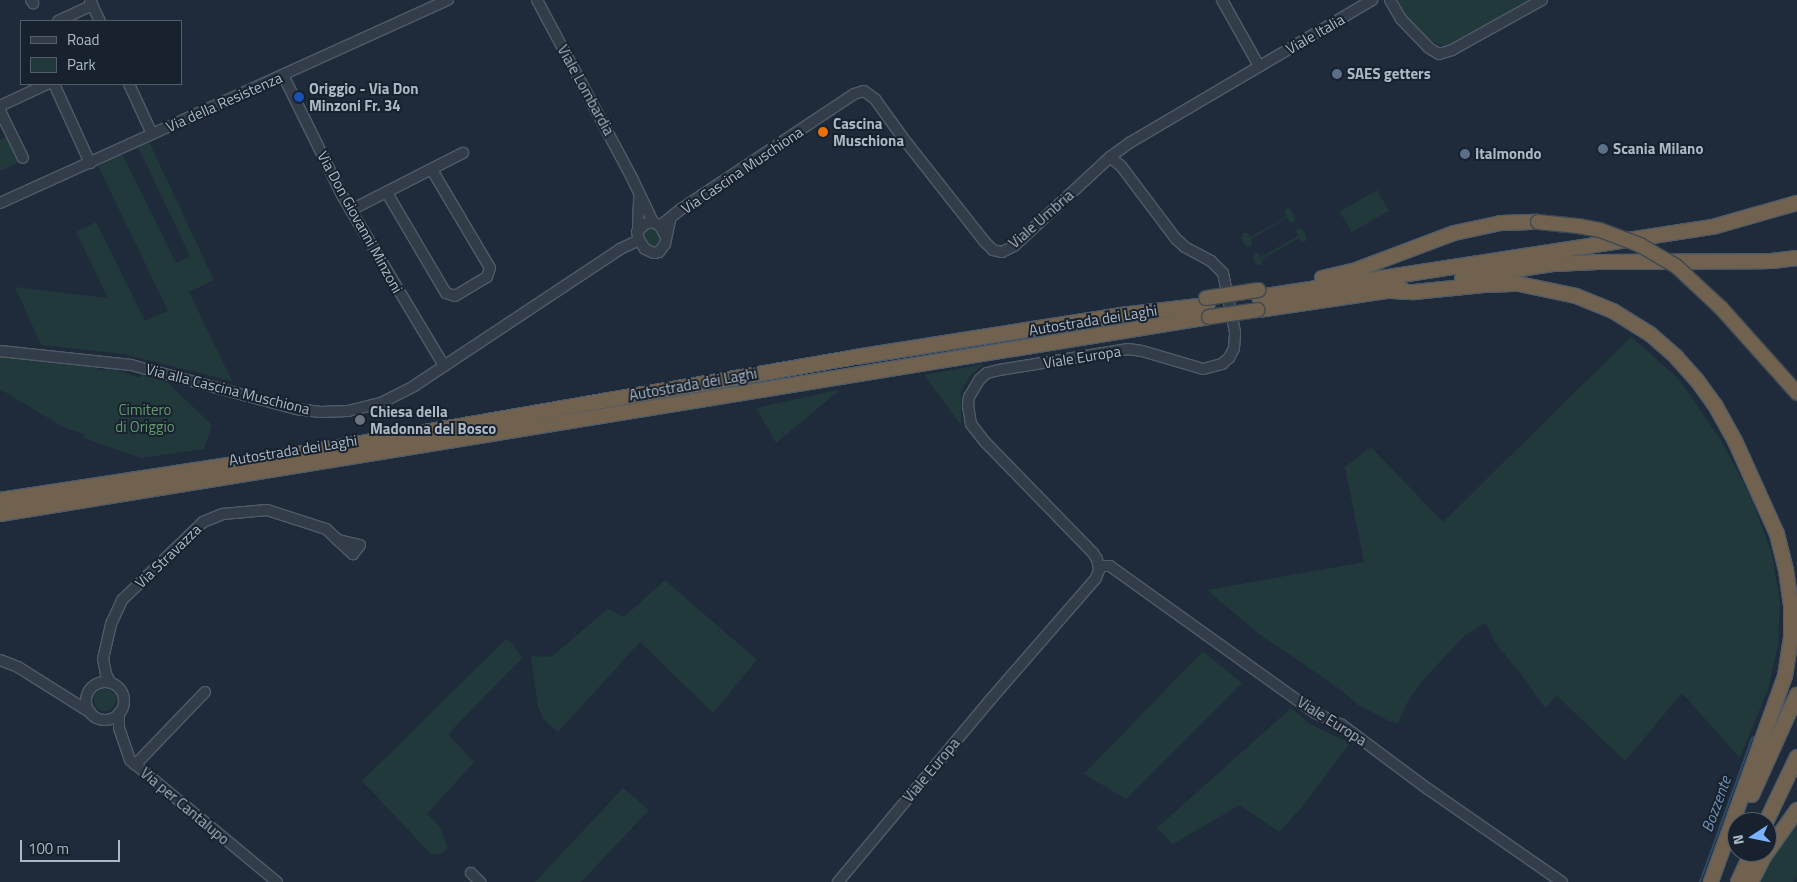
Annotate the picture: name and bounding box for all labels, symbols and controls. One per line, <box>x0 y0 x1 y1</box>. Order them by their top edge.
street label: Viale Italia <box>1283 10 1347 58</box>
legend <box>20 20 182 85</box>
text: Road <box>67 28 99 51</box>
street label: Viale Lombardia <box>554 42 618 138</box>
text: Park <box>67 53 96 76</box>
place label: SAES getters <box>1347 65 1431 83</box>
street label: Via della Resistenza <box>163 68 285 136</box>
marker: SAES getters <box>1331 68 1343 80</box>
place label: Origgio - Via Don Minzoni Fr. 34 <box>309 79 419 114</box>
marker: Origgio - Via Don Minzoni Fr. 34 <box>293 91 305 103</box>
place label: Cascina Muschiona <box>833 114 904 149</box>
street label: Via Cascina Muschiona <box>678 123 806 217</box>
marker: Cascina Muschiona <box>817 126 829 138</box>
place label: Scania Milano <box>1613 140 1703 158</box>
marker: Scania Milano <box>1597 143 1609 155</box>
place label: Italmondo <box>1475 145 1542 163</box>
street label: Via Don Giovanni Minzoni <box>313 148 407 296</box>
marker: Italmondo <box>1459 148 1471 160</box>
street label: Viale Umbria <box>1005 186 1077 252</box>
street label: Autostrada dei Laghi <box>1028 301 1158 339</box>
street label: Viale Europa <box>1042 342 1122 372</box>
street label: Via alla Cascina Muschiona <box>144 360 312 418</box>
street label: Autostrada dei Laghi <box>628 364 758 404</box>
park label: Cimitero di Origgio <box>115 400 175 435</box>
place label: Chiesa della Madonna del Bosco <box>370 402 496 437</box>
marker: Chiesa della Madonna del Bosco <box>354 414 366 426</box>
street label: Autostrada dei Laghi <box>228 431 358 469</box>
street label: Via Stravazza <box>131 520 205 592</box>
street label: Viale Europa <box>1294 693 1370 749</box>
street label: Viale Europa <box>899 734 963 806</box>
street label: Via per Cantalupo <box>137 764 233 848</box>
water label: Bozzente <box>1697 773 1735 835</box>
north arrow <box>1727 812 1777 862</box>
scale bar <box>22 830 122 862</box>
text: N <box>1727 833 1749 847</box>
text: 100 m <box>28 837 69 860</box>

